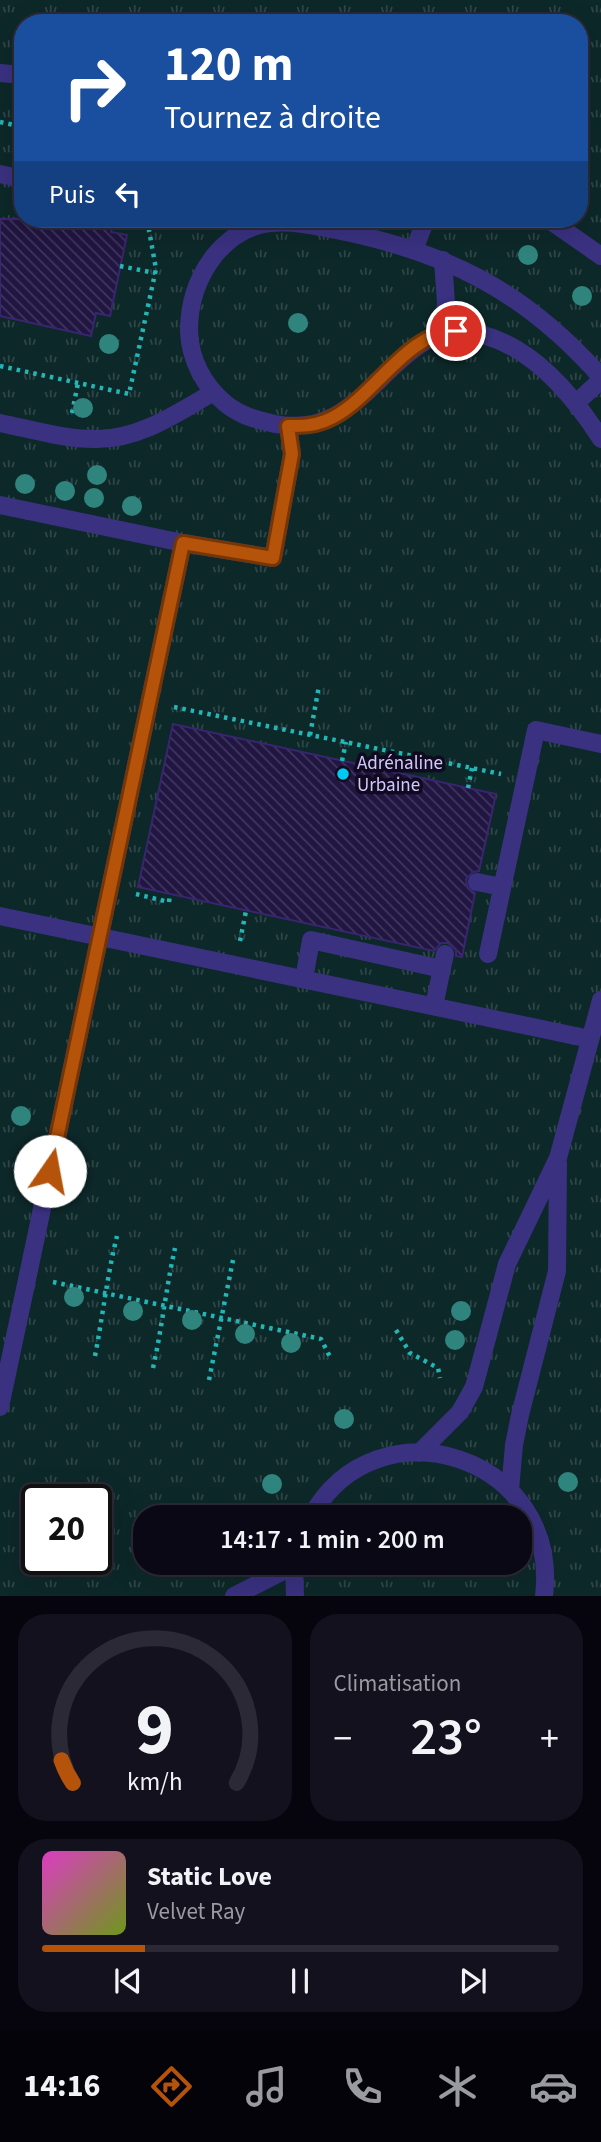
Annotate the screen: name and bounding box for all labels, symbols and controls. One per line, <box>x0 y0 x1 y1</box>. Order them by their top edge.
text: 120 m <box>164 30 293 100</box>
icon: right <box>49 42 140 133</box>
text: Tournez à droite <box>164 95 381 141</box>
icon: left <box>109 175 147 213</box>
text: Puis <box>49 176 95 213</box>
pin <box>426 301 486 361</box>
icon: arrive <box>437 312 475 350</box>
place label: Adrénaline Urbaine <box>357 750 443 799</box>
marker: Adrénaline Urbaine <box>335 766 351 782</box>
position arrow <box>13 1134 87 1208</box>
speed limit sign: 20 <box>21 1484 112 1575</box>
text: 14:17 · 1 min · 200 m <box>220 1521 445 1558</box>
text: Climatisation <box>334 1667 461 1700</box>
text: 9 <box>136 1679 174 1783</box>
text: 23° <box>411 1701 482 1775</box>
text: − <box>334 1712 352 1766</box>
text: + <box>540 1712 559 1766</box>
text: km/h <box>127 1764 183 1800</box>
text: Static Love <box>147 1858 272 1895</box>
text: Velvet Ray <box>147 1895 245 1928</box>
icon: previous <box>109 1962 147 2000</box>
icon: pause <box>281 1962 319 2000</box>
icon: next <box>454 1962 492 2000</box>
icon: directions <box>147 2062 196 2111</box>
icon: music <box>242 2062 291 2111</box>
icon: phone <box>338 2062 387 2111</box>
icon: climate <box>433 2062 482 2111</box>
icon: car <box>529 2062 578 2111</box>
text: 14:16 <box>23 2063 100 2109</box>

